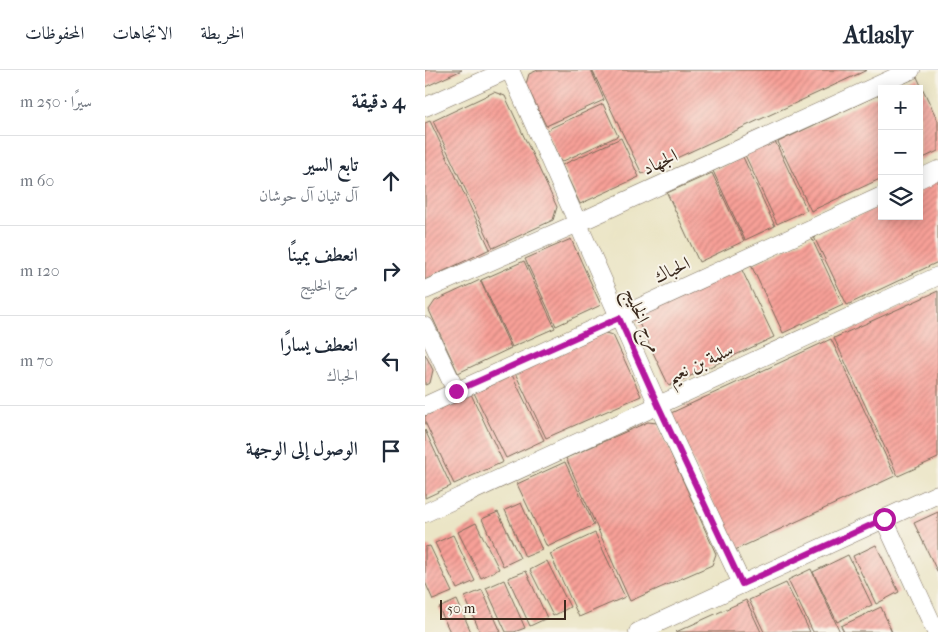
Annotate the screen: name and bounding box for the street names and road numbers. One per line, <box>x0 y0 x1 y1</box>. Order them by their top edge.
street label: الجهاد <box>639 144 681 180</box>
street label: الحباك <box>650 252 694 288</box>
street label: مرج الخليج <box>613 284 667 358</box>
street label: سلمة بن نعيم <box>663 338 740 395</box>

